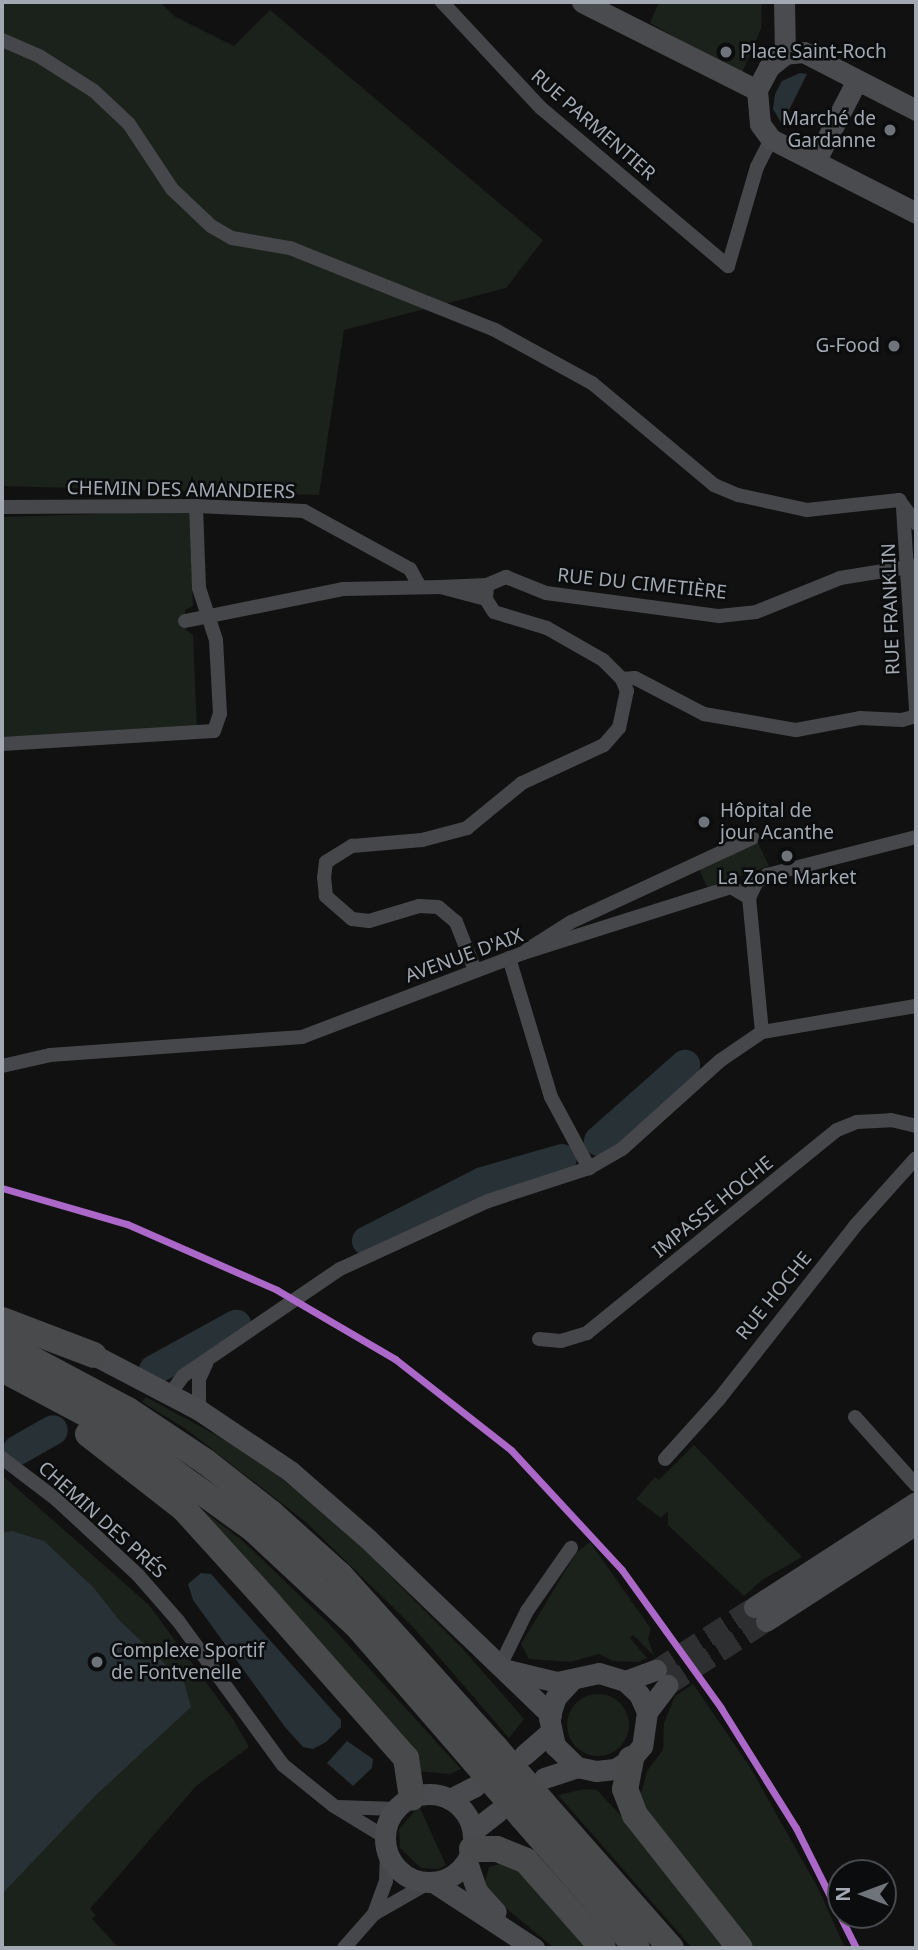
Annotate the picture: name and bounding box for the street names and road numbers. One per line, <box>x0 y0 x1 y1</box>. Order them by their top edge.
street label: RUE PARMENTIER <box>526 65 660 185</box>
street label: CHEMIN DES AMANDIERS <box>67 477 295 503</box>
street label: RUE FRANKLIN <box>877 543 905 675</box>
street label: RUE DU CIMETIÈRE <box>556 564 728 604</box>
street label: AVENUE D'AIX <box>402 924 526 988</box>
street label: IMPASSE HOCHE <box>648 1151 778 1263</box>
street label: RUE HOCHE <box>732 1247 816 1345</box>
street label: CHEMIN DES PRÉS <box>34 1457 170 1583</box>

